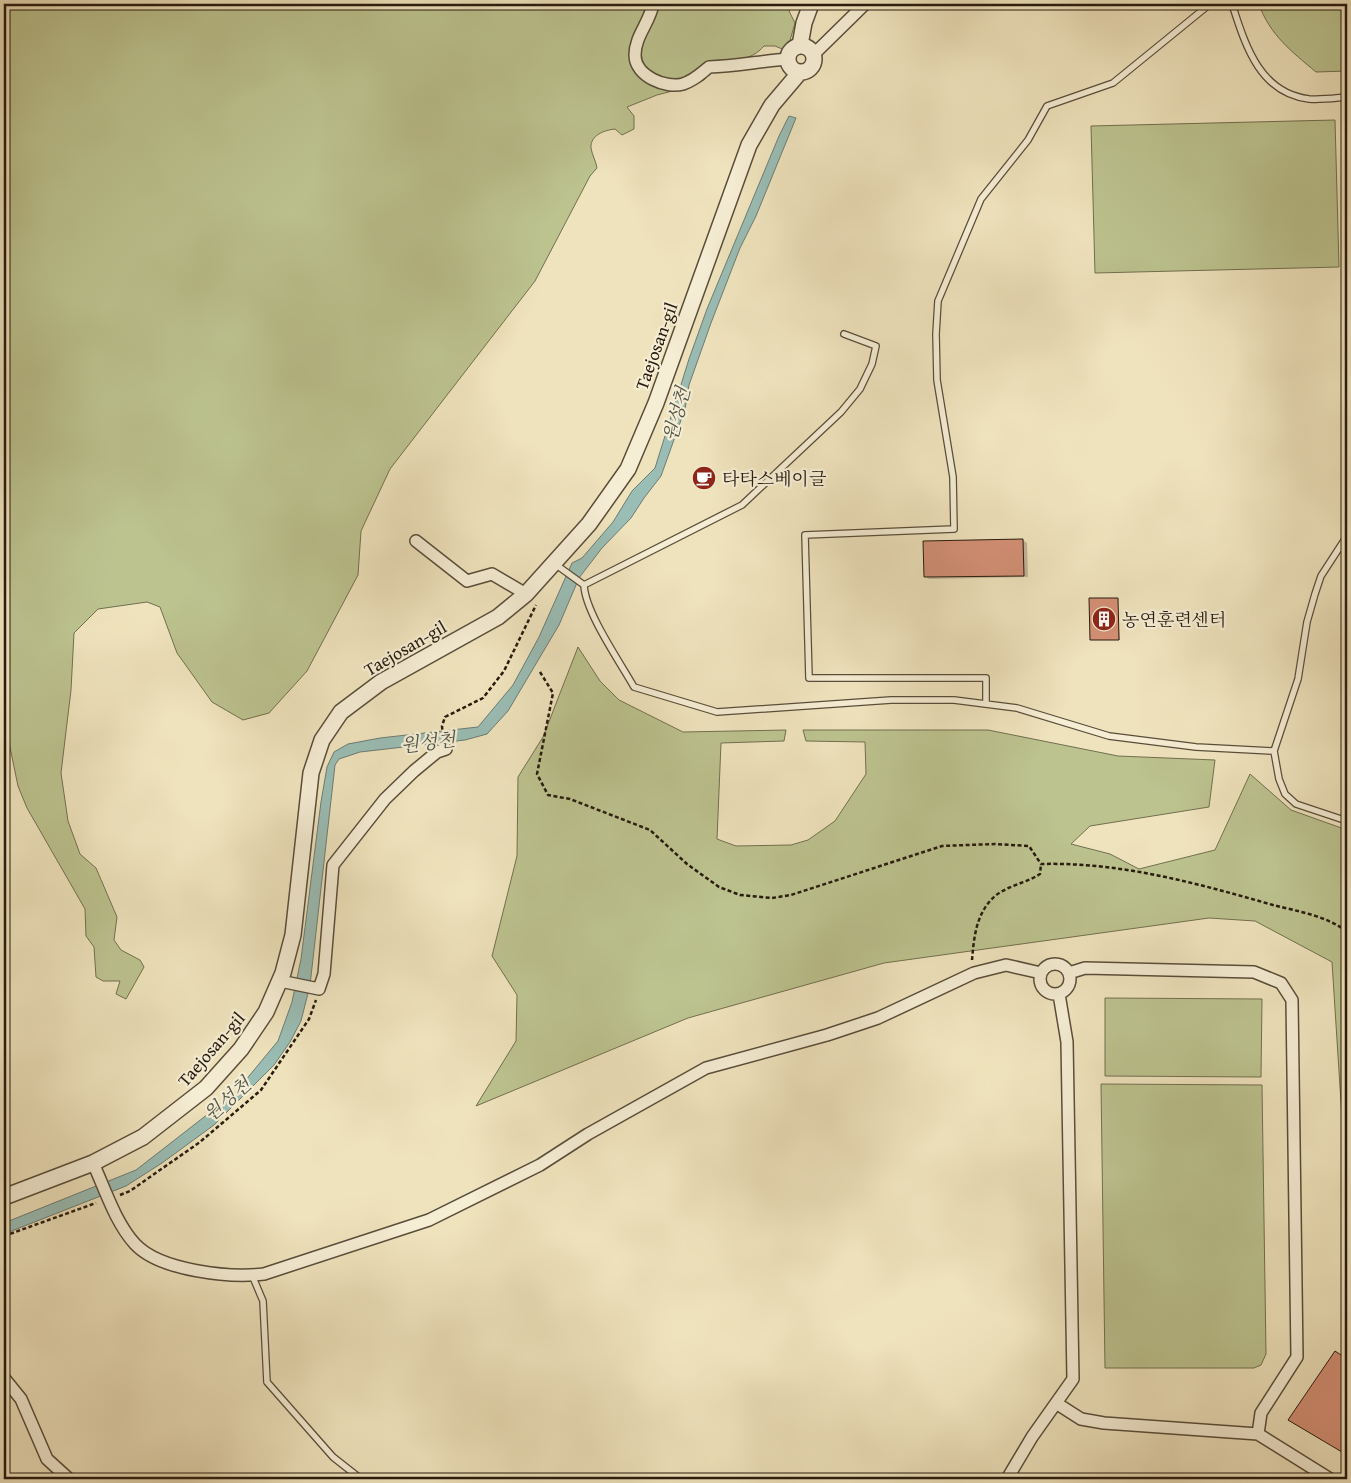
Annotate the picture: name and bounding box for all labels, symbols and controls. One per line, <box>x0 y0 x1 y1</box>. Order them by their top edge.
street label: Taejosan-gil <box>628 298 684 394</box>
water label: 원성천 <box>655 382 697 444</box>
cafe icon: 타타스베이글 <box>691 465 717 491</box>
place label: 타타스베이글 <box>722 465 827 492</box>
building icon: 농연훈련센터 <box>1091 606 1117 632</box>
place label: 농연훈련센터 <box>1122 606 1226 633</box>
street label: Taejosan-gil <box>359 613 451 683</box>
water label: 원성천 <box>399 725 459 759</box>
street label: Taejosan-gil <box>171 1006 251 1092</box>
water label: 원성천 <box>197 1069 258 1128</box>

